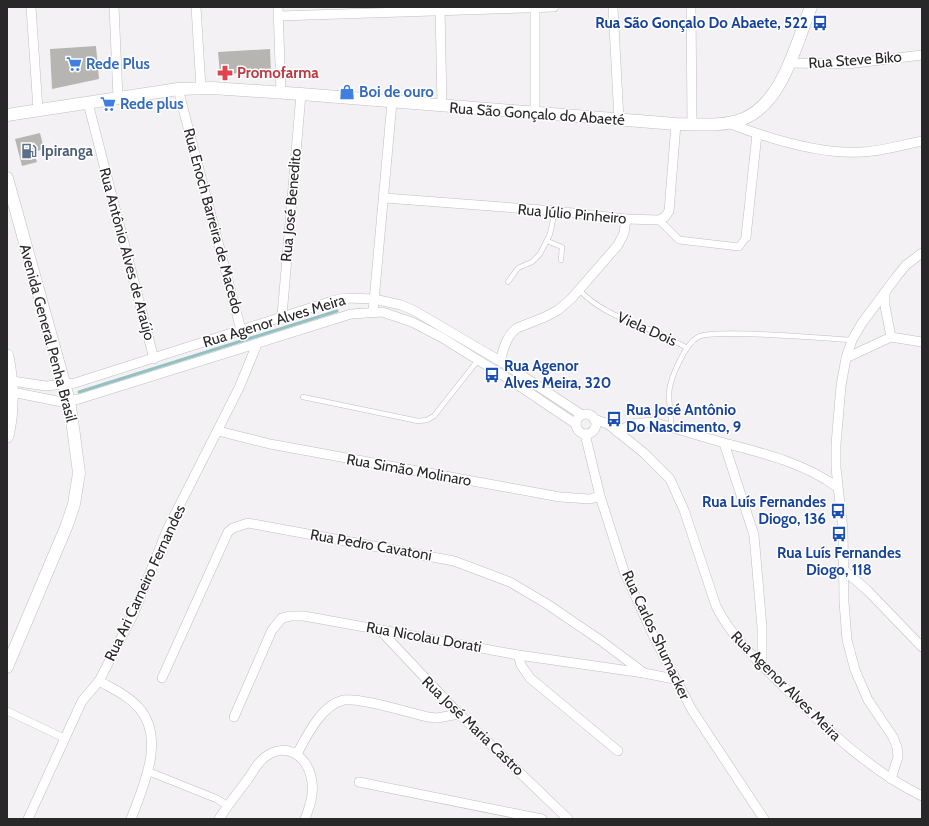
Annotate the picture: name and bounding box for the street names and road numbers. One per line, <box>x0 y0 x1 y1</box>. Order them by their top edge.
street label: Rua Steve Biko <box>808 48 902 72</box>
street label: Rua São Gonçalo do Abaeté <box>449 99 626 129</box>
street label: Rua Enoch Barreira de Macedo <box>180 126 246 316</box>
street label: Rua José Benedito <box>277 147 305 263</box>
street label: Rua Antônio Alves de Araújo <box>95 166 159 342</box>
street label: Rua Júlio Pinheiro <box>517 200 627 228</box>
street label: Avenida General Penha Brasil <box>16 242 81 424</box>
street label: Rua Agenor Alves Meira <box>201 291 348 351</box>
street label: Viela Dois <box>614 308 680 350</box>
street label: Rua Simão Molinaro <box>345 450 473 490</box>
street label: Rua Ari Carneiro Fernandes <box>101 502 189 664</box>
street label: Rua Pedro Cavatoni <box>309 525 433 565</box>
street label: Rua Carlos Shumacker <box>618 568 694 703</box>
street label: Rua Nicolau Dorati <box>365 618 483 656</box>
street label: Rua Agenor Alves Meira <box>727 627 845 745</box>
street label: Rua José Maria Castro <box>418 673 528 779</box>

